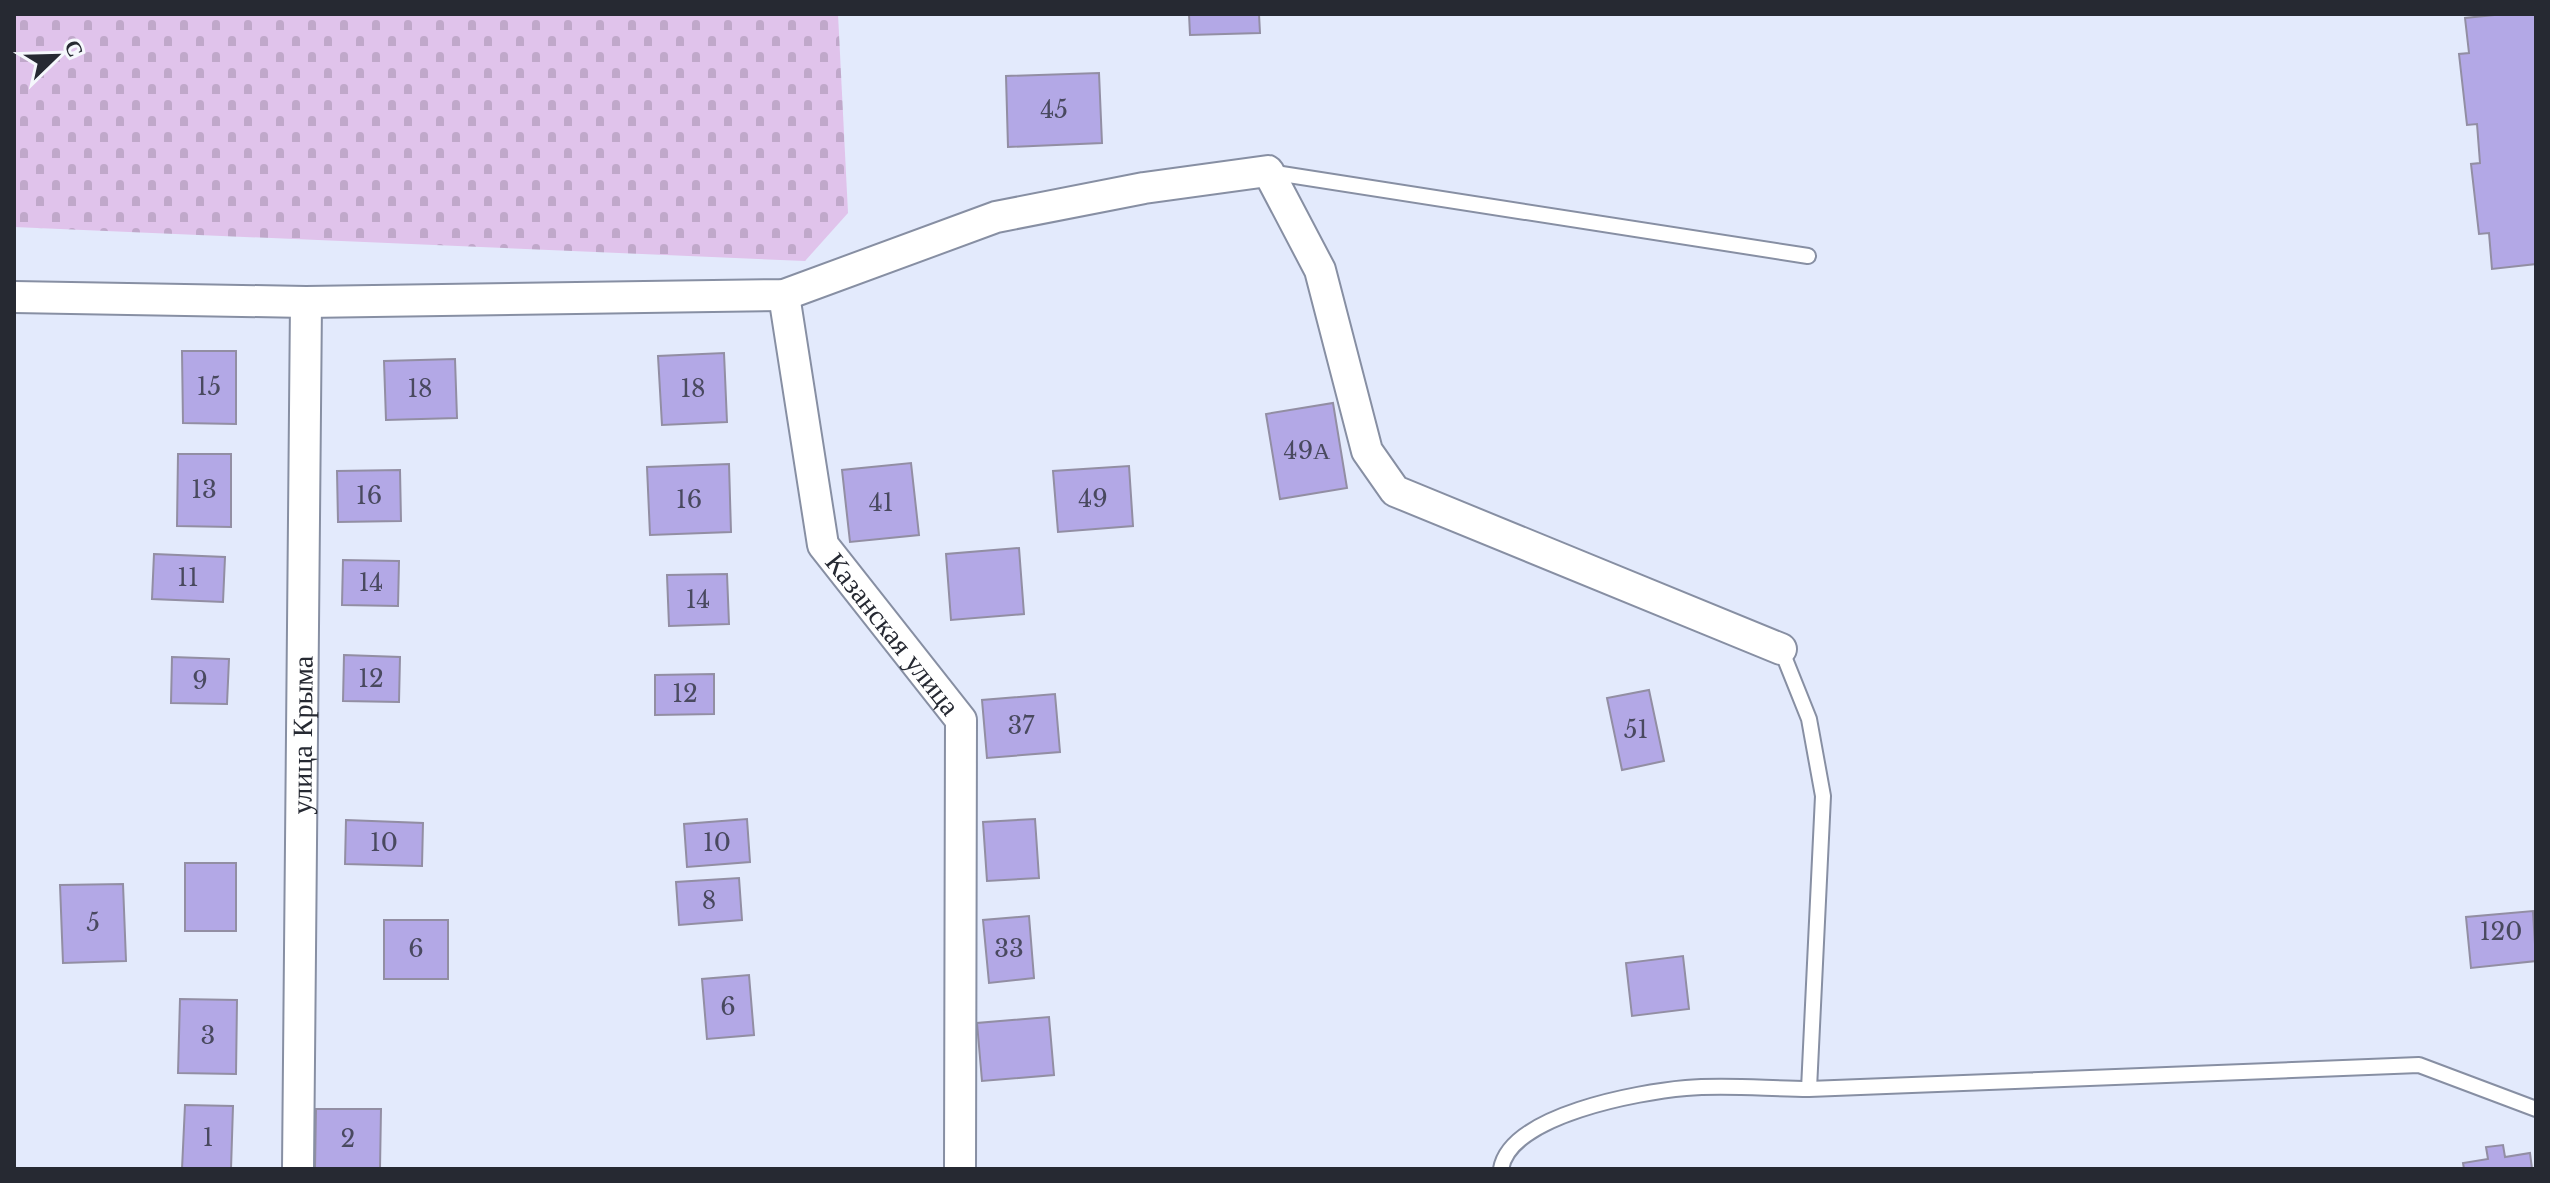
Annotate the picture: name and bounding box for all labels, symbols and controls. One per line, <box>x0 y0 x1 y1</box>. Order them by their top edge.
north arrow <box>16 16 96 96</box>
text: С <box>58 36 89 61</box>
house number: 45 <box>1040 95 1068 124</box>
house number: 15 <box>197 372 221 401</box>
house number: 18 <box>407 374 433 403</box>
house number: 18 <box>680 374 706 403</box>
house number: 49А <box>1284 436 1331 465</box>
house number: 13 <box>191 475 217 504</box>
house number: 16 <box>356 481 382 510</box>
house number: 49 <box>1078 484 1108 513</box>
house number: 16 <box>676 485 702 514</box>
house number: 41 <box>869 488 893 517</box>
street label: Казанская улица <box>818 546 968 723</box>
house number: 11 <box>177 563 199 592</box>
house number: 14 <box>359 568 383 597</box>
house number: 14 <box>686 585 710 614</box>
street label: улица Крыма <box>284 655 321 815</box>
house number: 12 <box>358 664 384 693</box>
house number: 9 <box>192 666 208 695</box>
house number: 12 <box>672 679 698 708</box>
house number: 37 <box>1008 711 1035 740</box>
house number: 51 <box>1624 715 1648 744</box>
house number: 10 <box>370 828 398 857</box>
house number: 10 <box>703 828 731 857</box>
house number: 8 <box>702 886 716 915</box>
house number: 5 <box>86 908 100 937</box>
house number: 120 <box>2480 917 2522 946</box>
house number: 6 <box>408 934 424 963</box>
house number: 33 <box>994 934 1024 963</box>
house number: 6 <box>720 992 736 1021</box>
house number: 3 <box>201 1021 215 1050</box>
house number: 1 <box>203 1123 213 1152</box>
house number: 2 <box>341 1124 355 1153</box>

